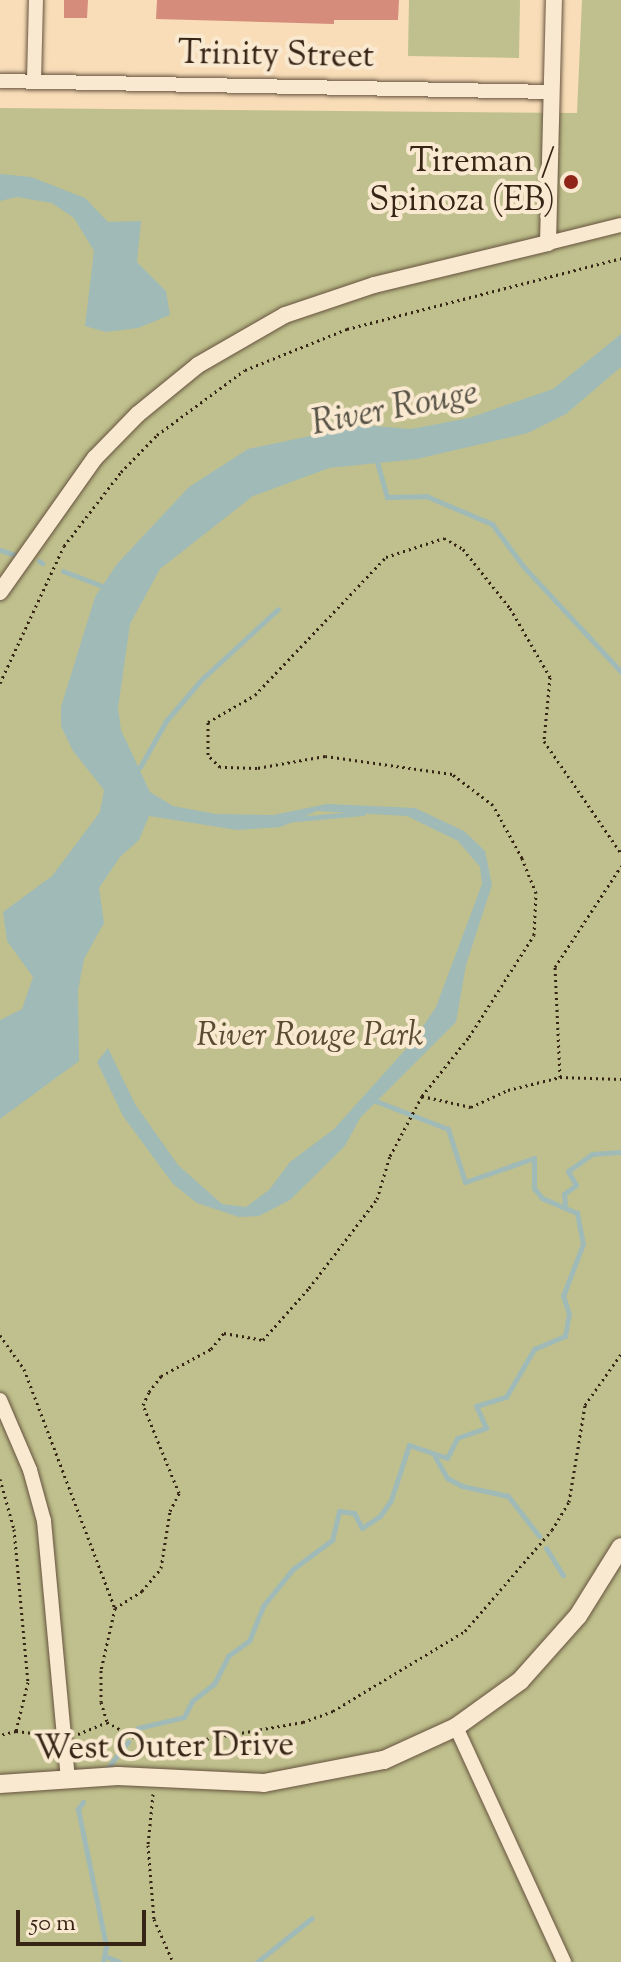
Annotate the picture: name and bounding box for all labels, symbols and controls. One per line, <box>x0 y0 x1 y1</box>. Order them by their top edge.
street label: Trinity Street <box>177 34 375 78</box>
place label: Tireman / Spinoza (EB) <box>369 142 555 222</box>
marker: Tireman / Spinoza (EB) <box>562 173 580 191</box>
water label: River Rouge <box>308 373 482 447</box>
park label: River Rouge Park <box>197 1017 423 1057</box>
street label: West Outer Drive <box>33 1725 295 1771</box>
scale bar <box>20 1894 150 1944</box>
text: 50 m <box>30 1907 76 1941</box>

